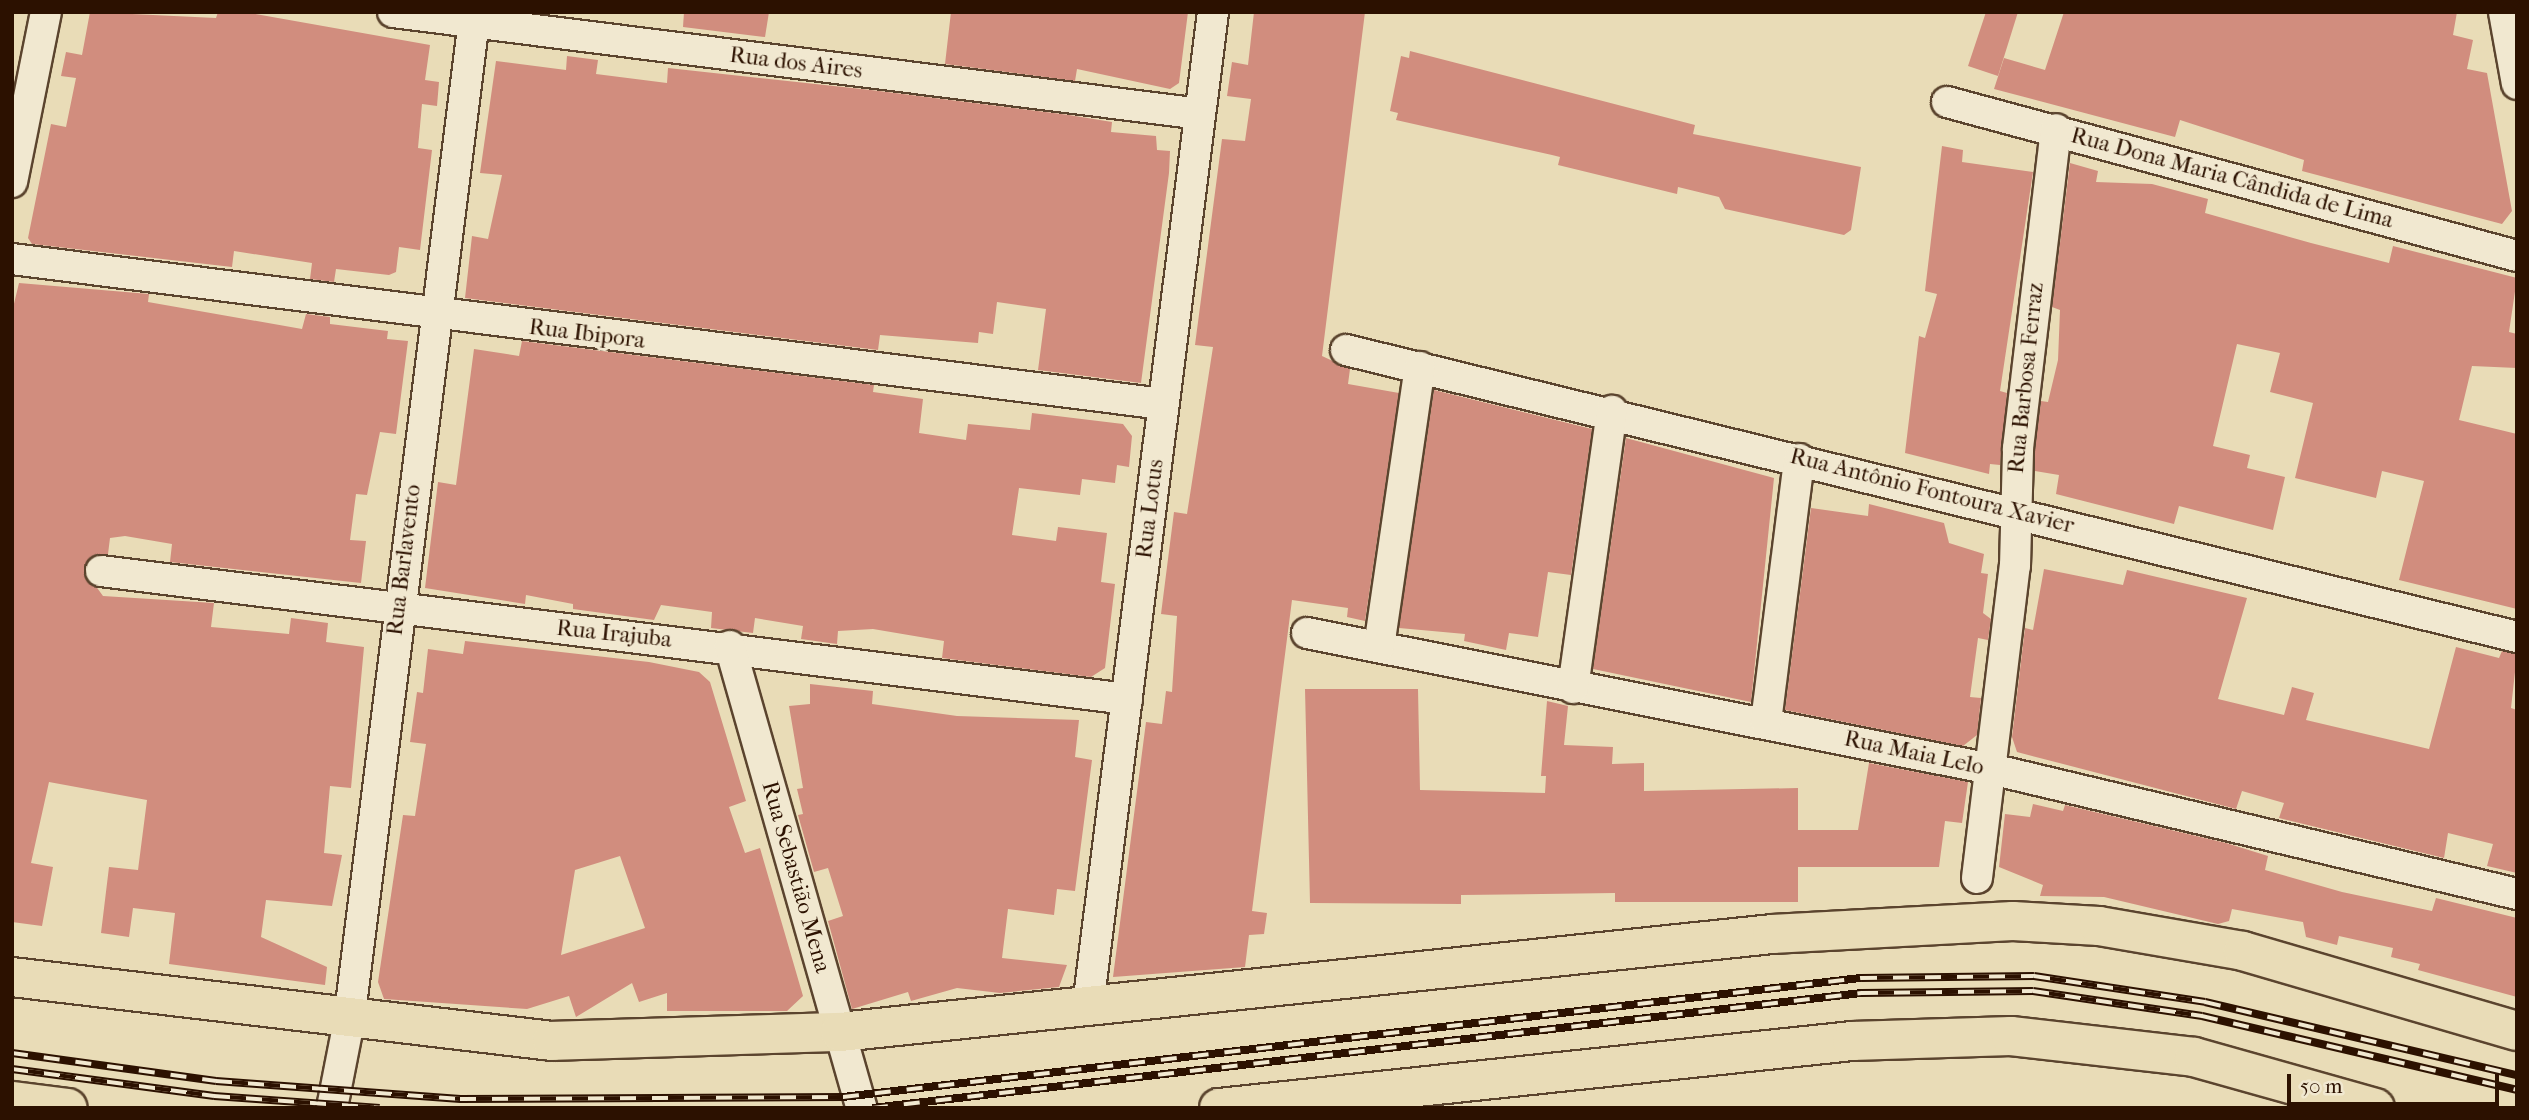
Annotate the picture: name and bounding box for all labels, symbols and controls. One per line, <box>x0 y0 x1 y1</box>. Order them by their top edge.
street label: Rua dos Aires <box>728 41 864 85</box>
street label: Rua Dona Maria Cândida de Lima <box>2068 122 2396 234</box>
street label: Rua Barbosa Ferraz <box>2002 281 2050 475</box>
street label: Rua Ibipora <box>527 313 647 355</box>
street label: Rua Antônio Fontoura Xavier <box>1787 442 2077 540</box>
street label: Rua Lotus <box>1130 458 1170 560</box>
street label: Rua Barlavento <box>381 483 427 637</box>
street label: Rua Irajuba <box>555 614 673 654</box>
street label: Rua Maia Lelo <box>1842 725 1986 781</box>
street label: Rua Sebastião Mena <box>755 778 837 976</box>
scale bar <box>2291 1060 2503 1104</box>
text: 50 m <box>2300 1074 2343 1098</box>

